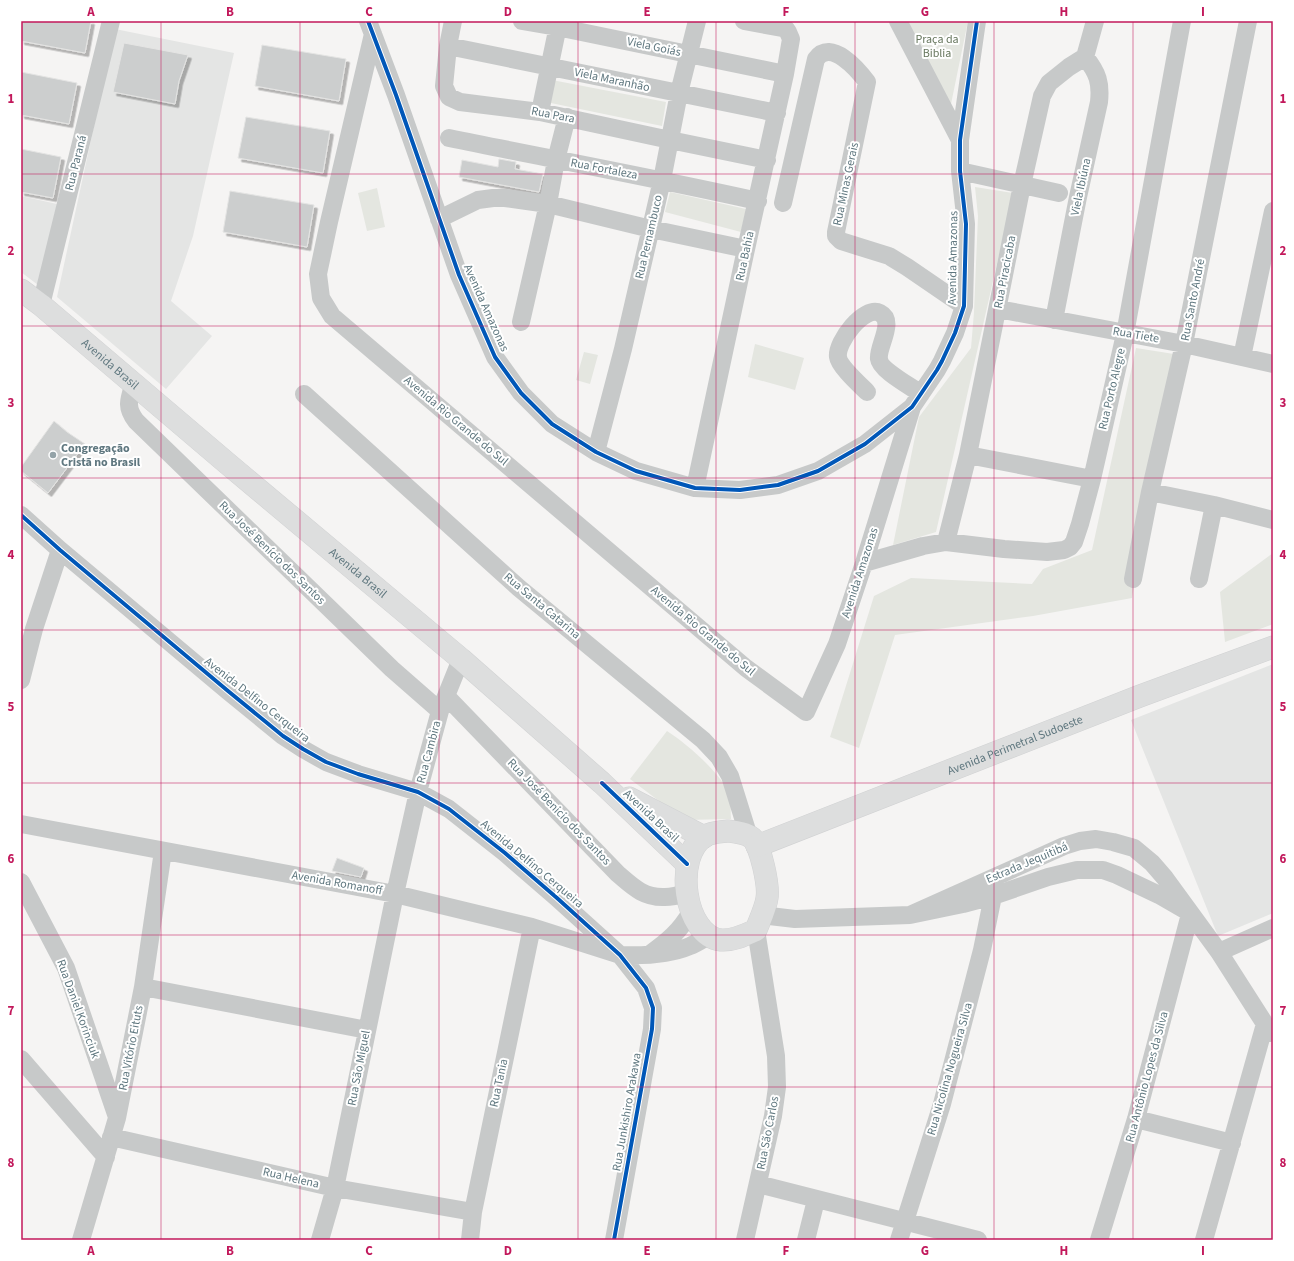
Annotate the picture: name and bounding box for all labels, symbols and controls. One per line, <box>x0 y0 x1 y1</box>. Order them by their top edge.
text: A <box>86 3 95 21</box>
text: B <box>226 3 234 21</box>
text: C <box>365 3 373 21</box>
text: D <box>504 3 512 21</box>
text: E <box>643 3 651 21</box>
text: F <box>783 3 790 21</box>
text: G <box>921 3 929 21</box>
text: H <box>1060 3 1068 21</box>
text: I <box>1201 3 1205 21</box>
park label: Praça da Biblia <box>915 31 959 62</box>
street label: Viela Goiás <box>626 33 682 61</box>
street label: Viela Maranhão <box>573 64 651 96</box>
text: 1 <box>8 90 15 108</box>
text: 1 <box>1280 90 1287 108</box>
street label: Rua Para <box>530 102 576 128</box>
street label: Rua Paraná <box>61 133 91 193</box>
street label: Rua Minas Gerais <box>829 141 863 227</box>
street label: Rua Fortaleza <box>569 154 639 184</box>
street label: Viela Ibiúna <box>1067 157 1095 217</box>
street label: Rua Pernambuco <box>631 193 667 281</box>
street label: Avenida Amazonas <box>944 211 962 305</box>
street label: Rua Bahia <box>731 230 759 282</box>
street label: Rua Piracicaba <box>990 234 1020 310</box>
text: 2 <box>8 242 15 260</box>
text: 2 <box>1280 242 1287 260</box>
street label: Rua Santo André <box>1177 257 1209 343</box>
street label: Avenida Amazonas <box>459 262 513 354</box>
street label: Rua Tiete <box>1111 323 1161 347</box>
street label: Avenida Brasil <box>78 335 143 393</box>
street label: Rua Porto Alegre <box>1094 346 1130 431</box>
street label: Avenida Rio Grande do Sul <box>400 372 512 470</box>
text: 3 <box>8 394 15 412</box>
text: 3 <box>1280 394 1287 412</box>
place label: Congregação Cristã no Brasil <box>61 440 141 471</box>
marker: Congregação Cristã no Brasil <box>48 450 58 460</box>
street label: Rua José Benício dos Santos <box>215 497 329 609</box>
street label: Avenida Amazonas <box>837 526 883 620</box>
street label: Avenida Brasil <box>325 544 391 602</box>
text: 4 <box>8 546 15 564</box>
text: 4 <box>1280 546 1287 564</box>
street label: Rua Santa Catarina <box>500 569 584 643</box>
street label: Avenida Rio Grande do Sul <box>647 582 759 680</box>
street label: Avenida Delfino Cerqueira <box>201 653 313 747</box>
text: 5 <box>8 698 15 716</box>
text: 5 <box>1280 698 1287 716</box>
street label: Avenida Perimetral Sudoeste <box>945 711 1085 779</box>
street label: Rua Cambira <box>412 719 446 785</box>
street label: Rua José Benicio dos Santos <box>503 755 615 869</box>
street label: Avenida Brasil <box>619 786 683 846</box>
street label: Avenida Delfino Cerqueira <box>477 816 587 912</box>
street label: Estrada Jequitibá <box>983 838 1071 888</box>
text: 6 <box>8 850 15 868</box>
text: 6 <box>1280 850 1287 868</box>
street label: Avenida Romanoff <box>290 867 385 900</box>
street label: Rua Daniel Korinciuk <box>52 957 104 1061</box>
street label: Rua Nicolina Nogueira Silva <box>923 1001 977 1137</box>
text: 7 <box>8 1002 15 1020</box>
text: 7 <box>1280 1002 1287 1020</box>
street label: Rua Vitório Eituts <box>114 1004 148 1092</box>
street label: Rua Antônio Lopes da Silva <box>1121 1010 1173 1144</box>
street label: Rua São Miguel <box>343 1029 375 1107</box>
street label: Rua Junkishiro Arakawa <box>608 1051 646 1173</box>
street label: Rua Tania <box>486 1057 512 1109</box>
street label: Rua São Carlos <box>753 1095 783 1171</box>
text: 8 <box>8 1154 15 1172</box>
text: 8 <box>1280 1154 1287 1172</box>
street label: Rua Helena <box>261 1163 321 1193</box>
text: A <box>86 1242 95 1260</box>
text: B <box>226 1242 234 1260</box>
text: C <box>365 1242 373 1260</box>
text: D <box>504 1242 512 1260</box>
text: E <box>643 1242 651 1260</box>
text: F <box>783 1242 790 1260</box>
text: G <box>921 1242 929 1260</box>
text: H <box>1060 1242 1068 1260</box>
text: I <box>1201 1242 1205 1260</box>

